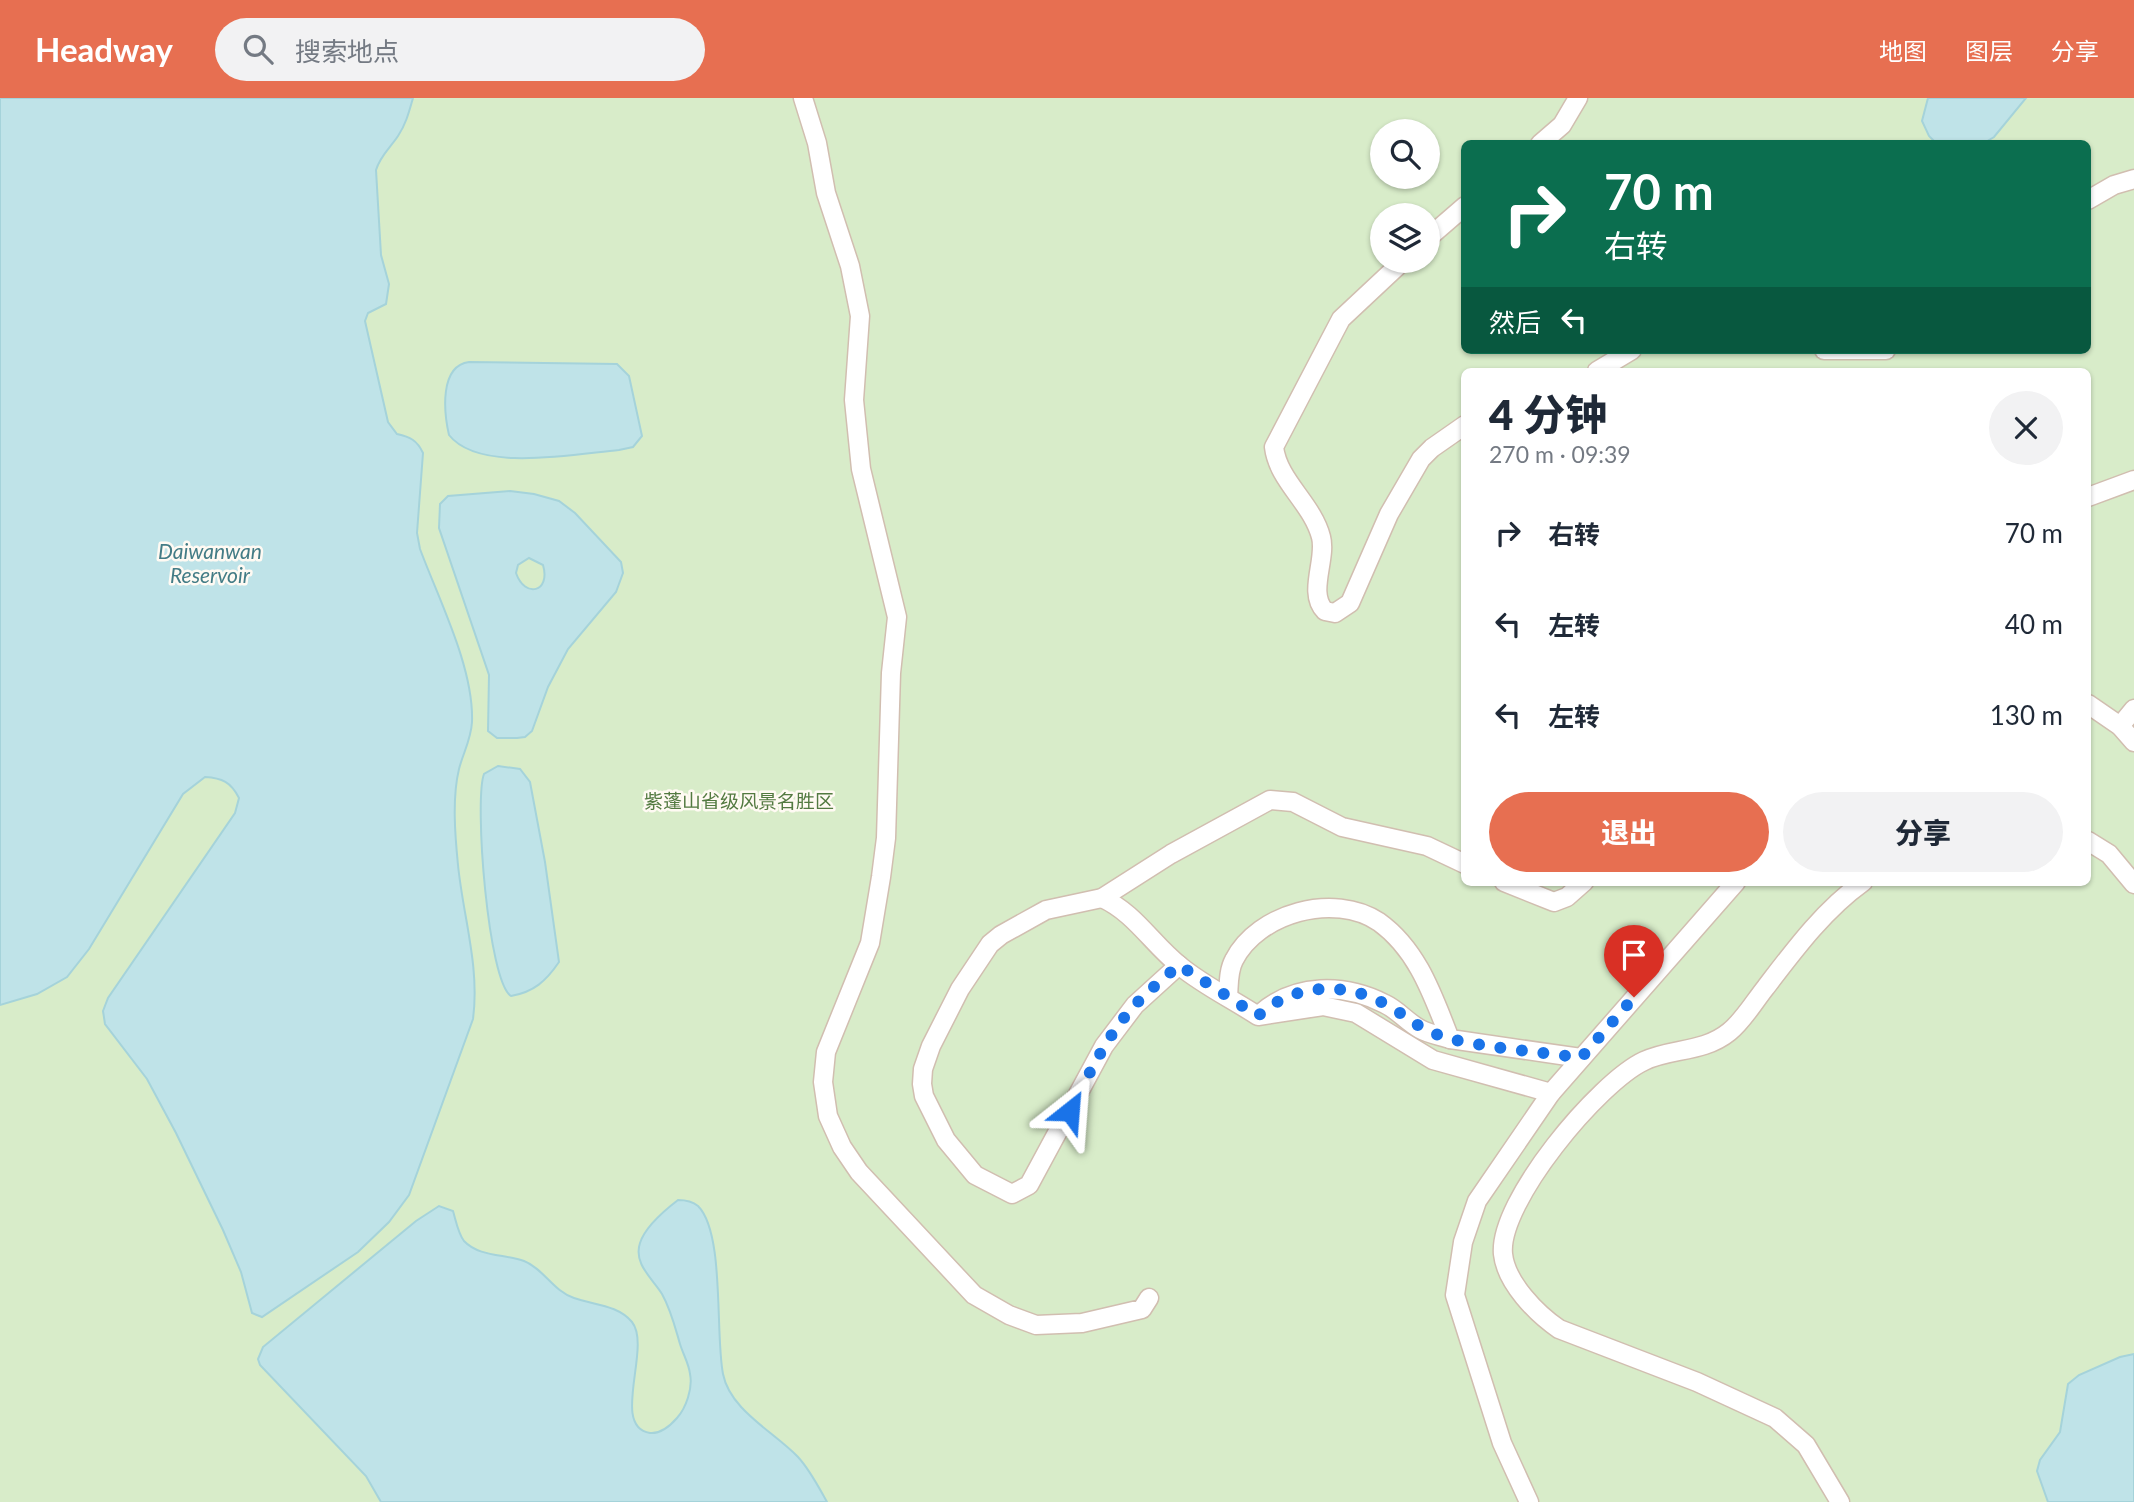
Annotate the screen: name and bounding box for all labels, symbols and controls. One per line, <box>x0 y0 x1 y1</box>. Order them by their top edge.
search box <box>215 18 705 81</box>
text: Headway <box>35 29 173 69</box>
icon: search <box>239 30 277 68</box>
text: 搜索地点 <box>295 35 399 67</box>
text: 地图 <box>1879 36 1927 65</box>
text: 图层 <box>1965 36 2013 65</box>
text: 分享 <box>2051 36 2099 65</box>
map controls <box>1370 119 1440 273</box>
button: search <box>1370 119 1440 189</box>
text: 70 m <box>1604 162 1714 220</box>
icon: right <box>1489 168 1580 259</box>
button: layers <box>1370 203 1440 273</box>
text: 右转 <box>1604 226 1668 265</box>
icon: left <box>1555 301 1593 339</box>
text: 然后 <box>1489 306 1541 338</box>
text: 4 分钟 <box>1489 389 1607 439</box>
button: close <box>1989 391 2063 465</box>
text: 270 m · 09:39 <box>1489 440 1631 468</box>
icon: right <box>1489 514 1527 552</box>
text: 70 m <box>2005 517 2063 549</box>
text: 右转 <box>1548 518 1600 550</box>
water label: Daiwanwan Reservoir <box>158 538 262 587</box>
icon: left <box>1489 605 1527 643</box>
text: 40 m <box>2005 608 2063 640</box>
text: 左转 <box>1548 609 1600 641</box>
icon: left <box>1489 696 1527 734</box>
text: 130 m <box>1990 699 2063 731</box>
text: 左转 <box>1548 700 1600 732</box>
park label: 紫蓬山省级风景名胜区 <box>644 789 834 812</box>
button: 退出 <box>1489 792 1769 872</box>
button: 分享 <box>1783 792 2063 872</box>
pin <box>1604 925 1664 997</box>
icon: arrive <box>1615 936 1653 974</box>
position arrow <box>1033 1074 1107 1148</box>

